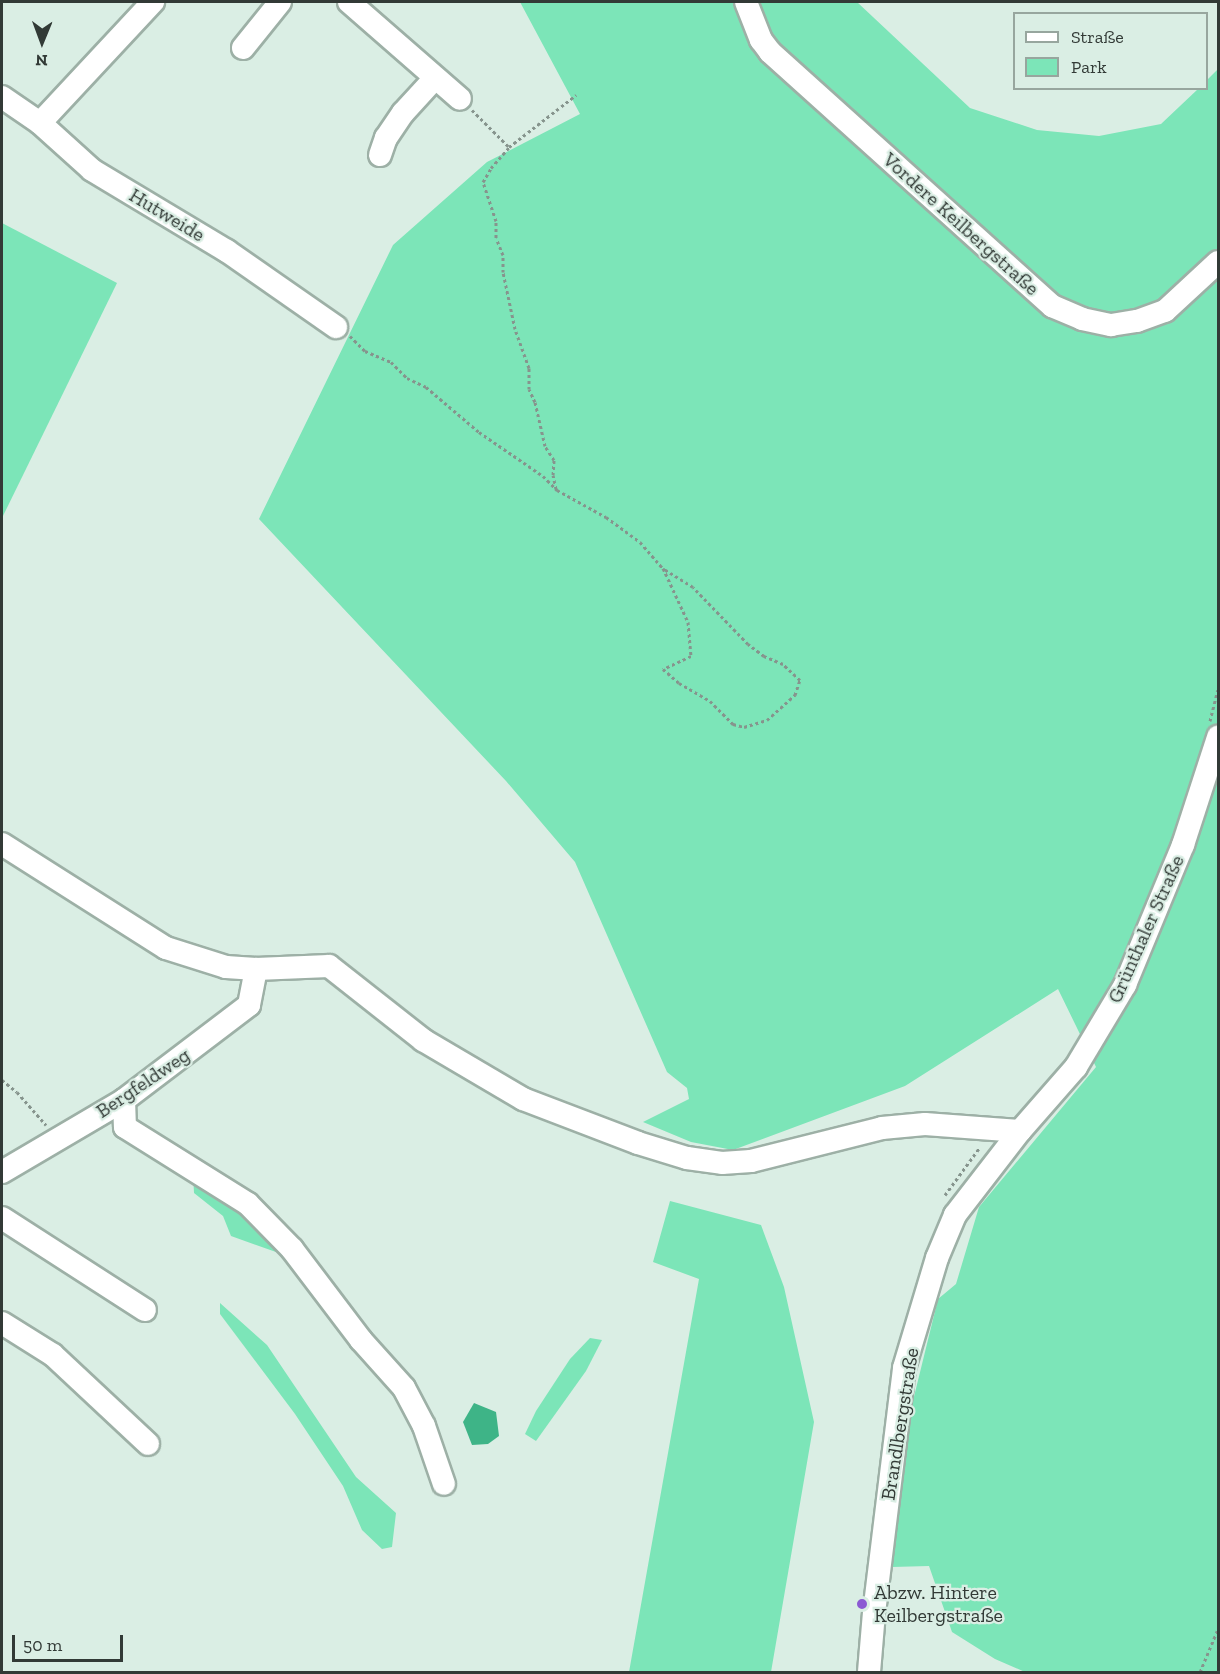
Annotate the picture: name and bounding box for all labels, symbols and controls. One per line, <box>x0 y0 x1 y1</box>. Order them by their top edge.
north arrow <box>12 12 72 72</box>
legend <box>1013 12 1208 90</box>
text: Straße <box>1071 26 1124 48</box>
text: N <box>35 51 48 70</box>
text: Park <box>1071 56 1107 78</box>
street label: Vordere Keilbergstraße <box>878 148 1044 300</box>
street label: Hutweide <box>125 183 209 247</box>
street label: Grünthaler Straße <box>1103 851 1189 1007</box>
street label: Bergfeldweg <box>91 1043 195 1123</box>
street label: Brandlbergstraße <box>876 1346 924 1502</box>
place label: Abzw. Hintere Keilbergstraße <box>874 1580 1003 1627</box>
marker: Abzw. Hintere Keilbergstraße <box>855 1597 869 1611</box>
scale bar <box>15 1623 126 1661</box>
text: 50 m <box>23 1634 62 1656</box>

